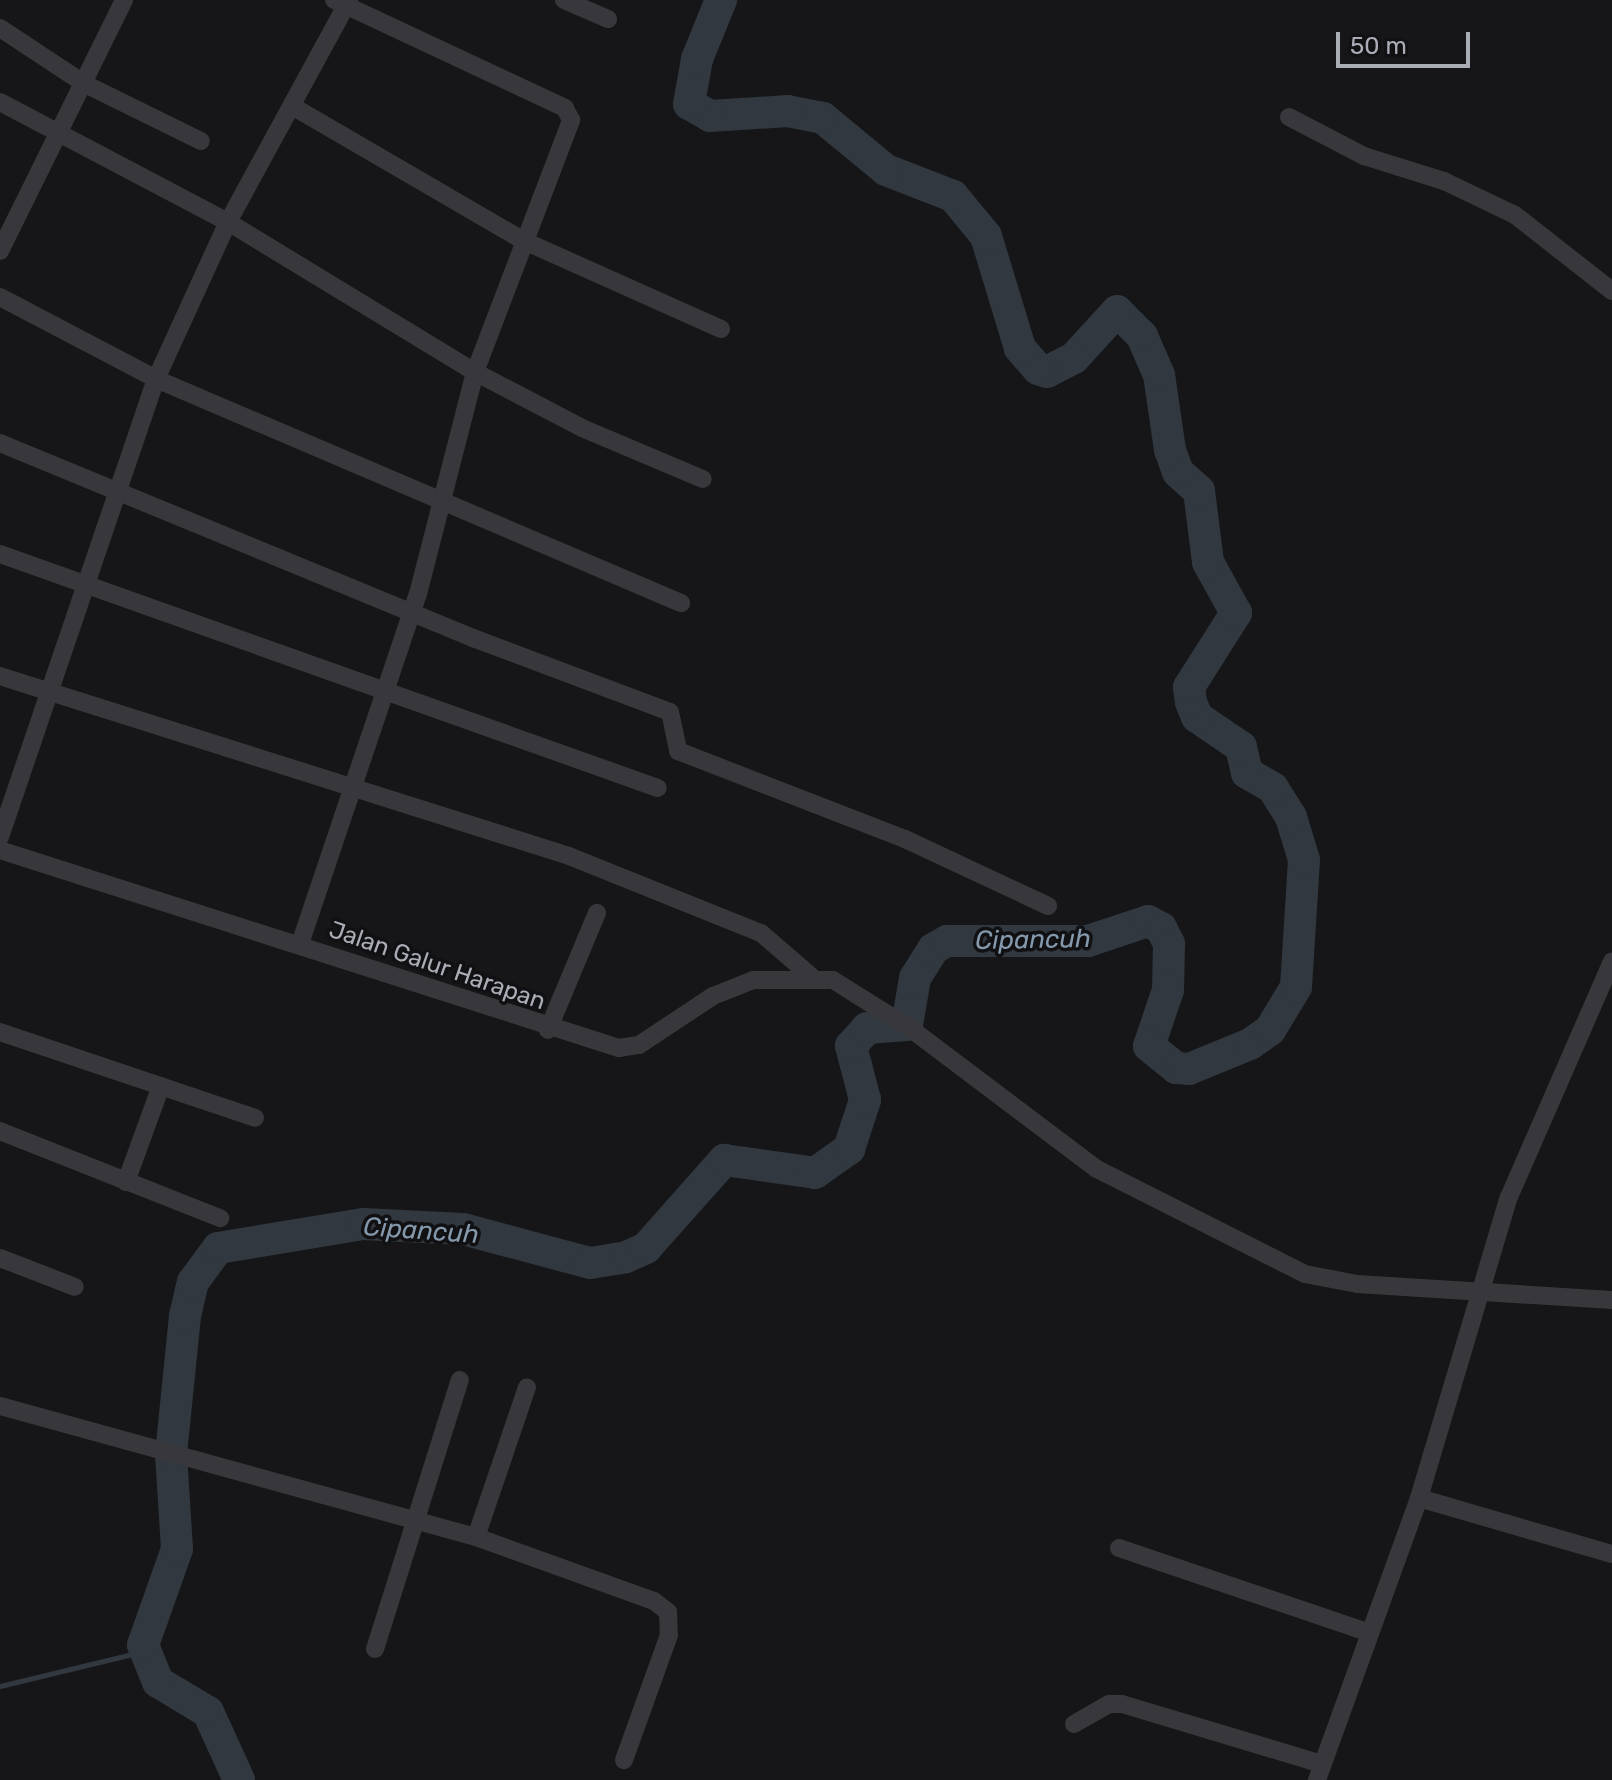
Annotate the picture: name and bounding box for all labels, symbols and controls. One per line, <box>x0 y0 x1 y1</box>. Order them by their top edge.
scale bar <box>1340 16 1474 66</box>
text: 50 m <box>1350 32 1407 60</box>
street label: Jalan Galur Harapan <box>325 915 549 1017</box>
water label: Cipancuh <box>975 923 1091 957</box>
water label: Cipancuh <box>362 1211 480 1251</box>

